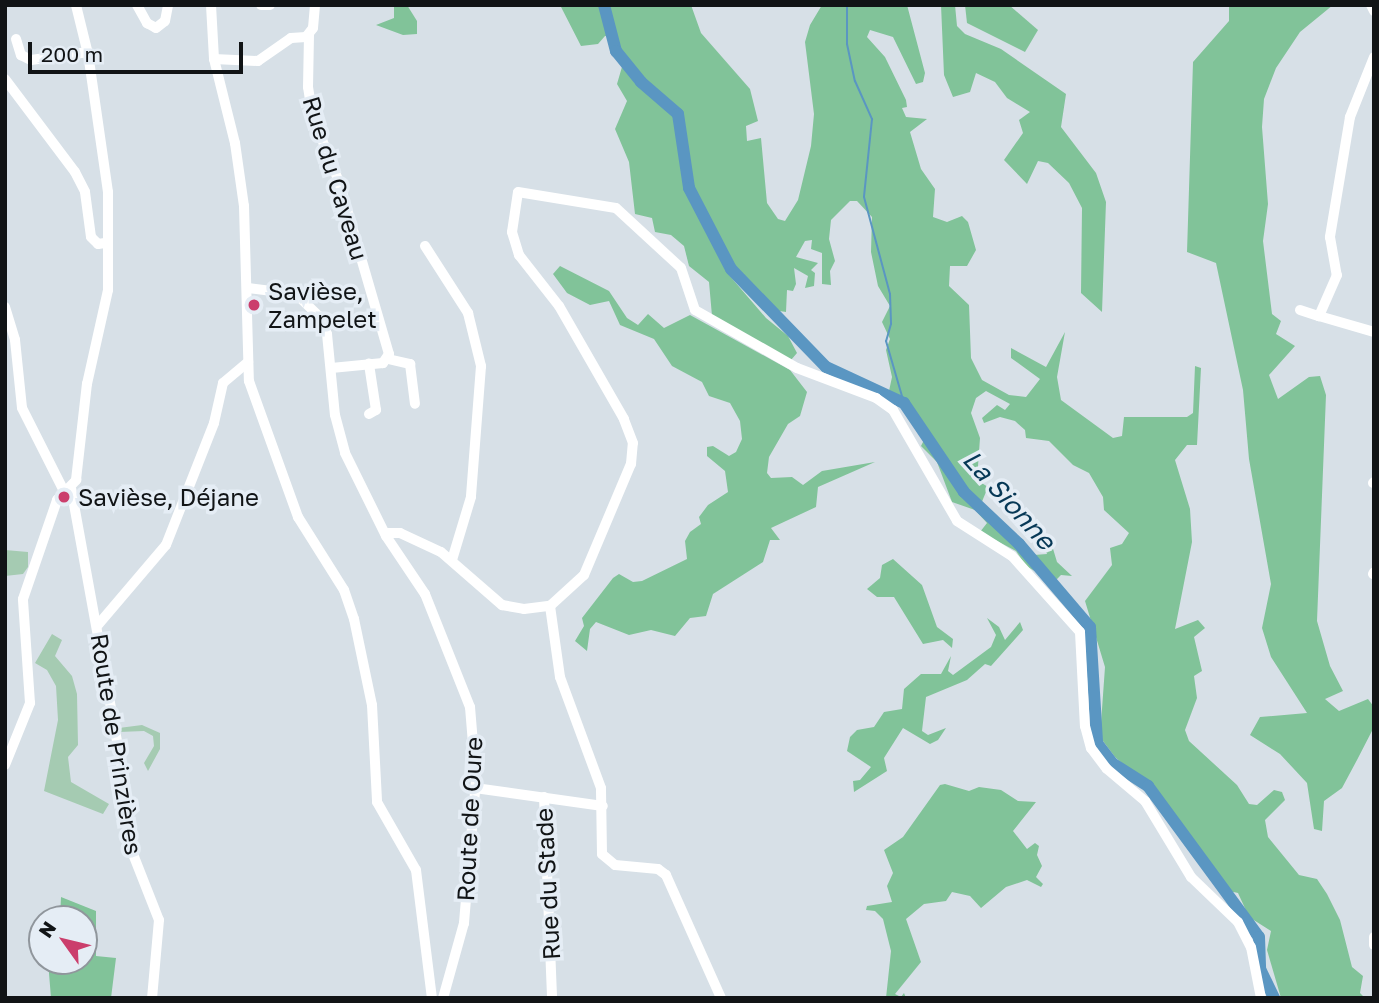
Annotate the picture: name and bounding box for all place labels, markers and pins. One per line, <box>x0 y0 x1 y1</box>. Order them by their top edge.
place label: Savièse, Zampelet <box>268 277 377 333</box>
marker: Savièse, Zampelet <box>246 297 262 313</box>
place label: Savièse, Déjane <box>78 483 259 511</box>
marker: Savièse, Déjane <box>56 489 72 505</box>

